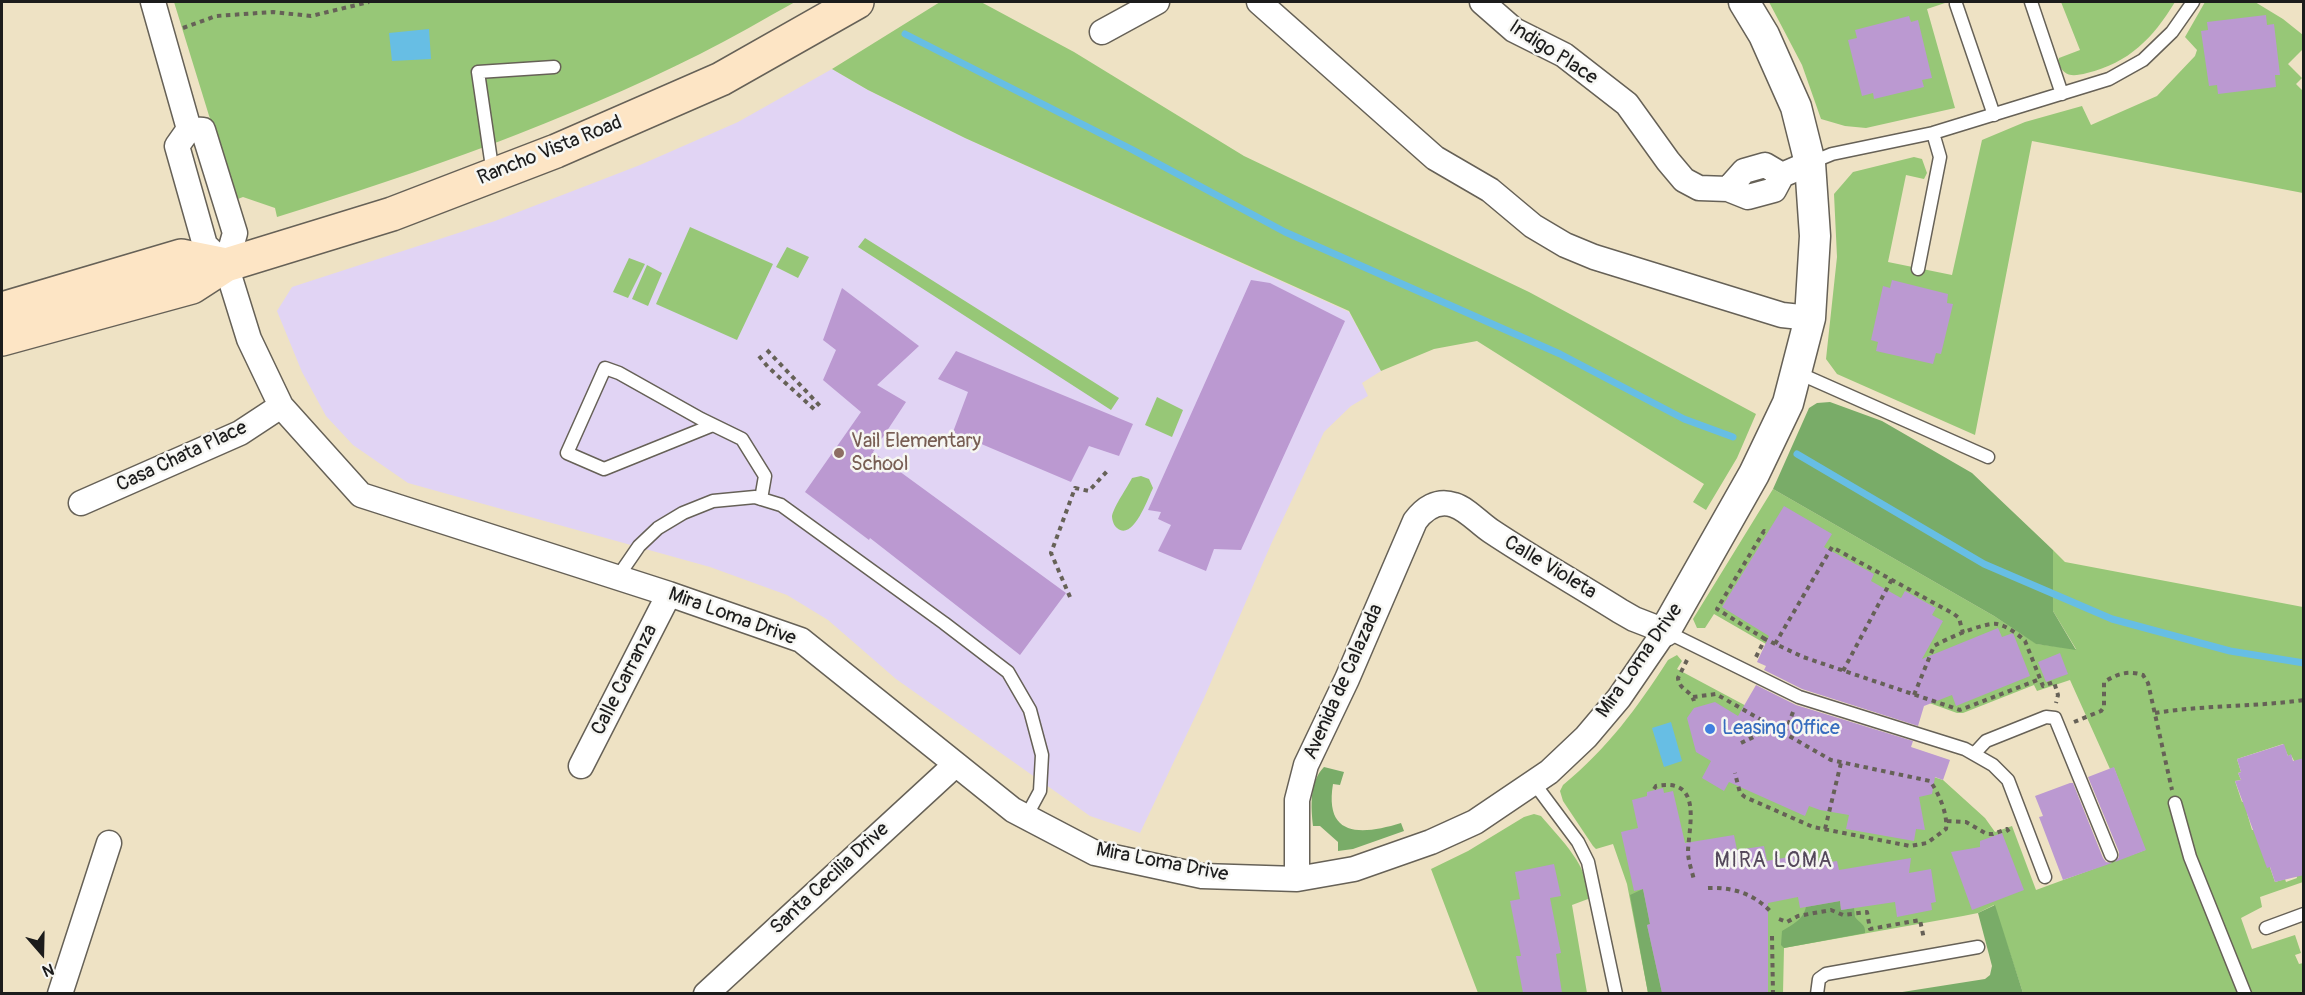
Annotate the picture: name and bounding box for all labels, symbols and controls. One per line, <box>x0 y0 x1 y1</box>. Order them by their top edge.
street label: Indigo Place <box>1504 16 1602 90</box>
street label: Rancho Vista Road <box>474 111 626 191</box>
street label: Casa Chata Place <box>113 416 251 498</box>
place label: Vail Elementary School <box>851 430 981 477</box>
marker: Vail Elementary School <box>832 446 846 460</box>
street label: Calle Violeta <box>1499 531 1601 605</box>
street label: Mira Loma Drive <box>665 583 799 651</box>
street label: Mira Loma Drive <box>1592 599 1688 723</box>
street label: Avenida de Calazada <box>1299 601 1389 763</box>
street label: Calle Carranza <box>587 621 663 739</box>
place label: Leasing Office <box>1722 717 1840 741</box>
marker: Leasing Office <box>1703 722 1717 736</box>
street label: Santa Cecilia Drive <box>766 818 894 940</box>
street label: Mira Loma Drive <box>1094 838 1230 888</box>
district label: MIRA LOMA <box>1715 849 1833 875</box>
north arrow <box>12 923 72 983</box>
text: N <box>40 959 57 981</box>

